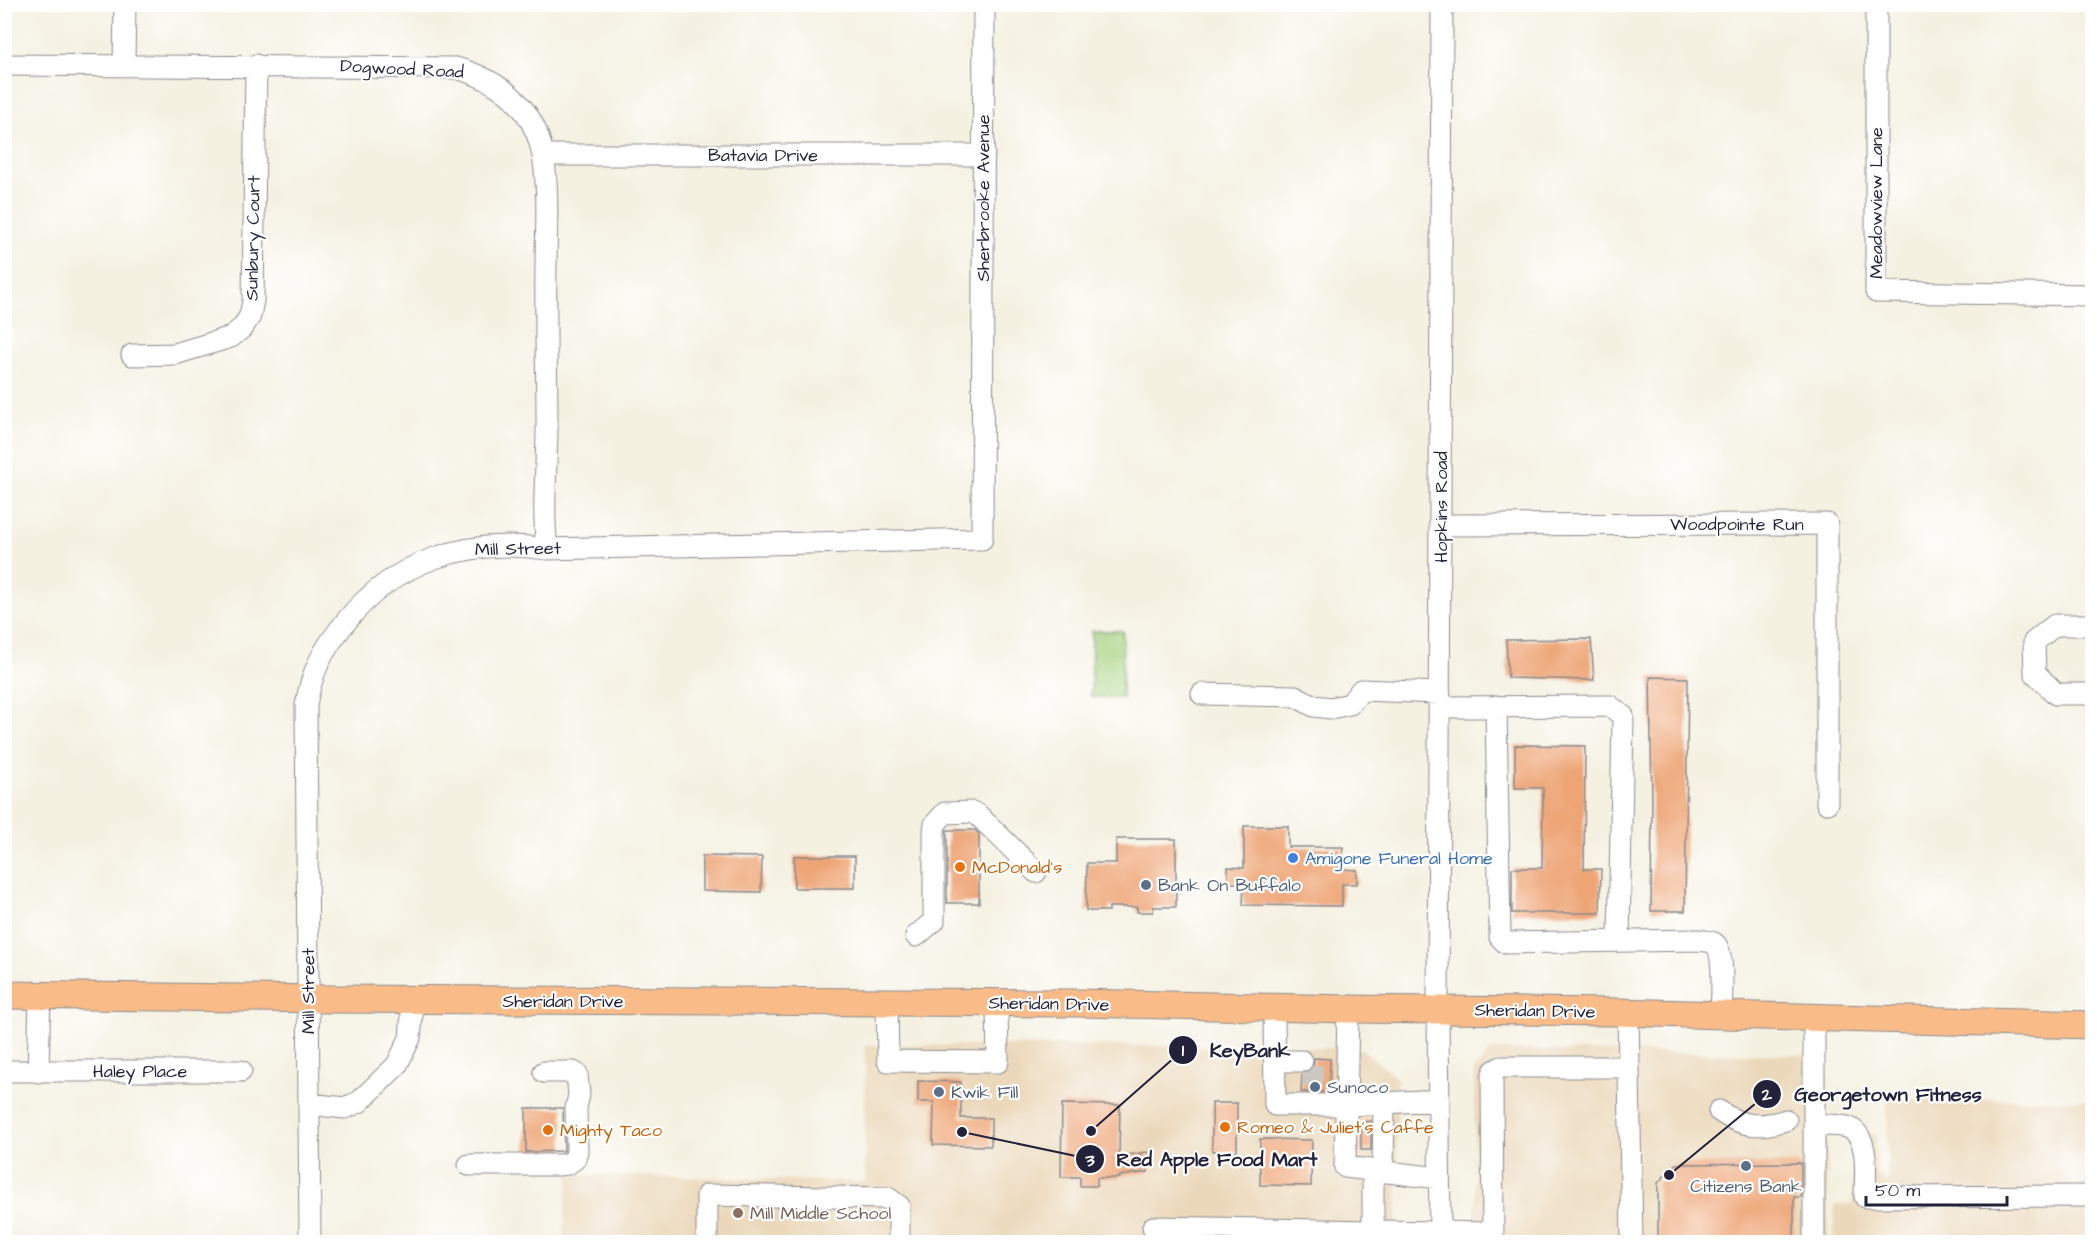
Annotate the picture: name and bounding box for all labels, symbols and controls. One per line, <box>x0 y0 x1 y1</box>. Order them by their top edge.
street label: Dogwood Road <box>340 53 464 86</box>
street label: Sherbrooke Avenue <box>971 114 996 281</box>
street label: Meadowview Lane <box>1864 127 1889 279</box>
street label: Batavia Drive <box>708 143 818 168</box>
street label: Sunbury Court <box>239 174 268 301</box>
street label: Hopkins Road <box>1429 451 1454 563</box>
street label: Woodpointe Run <box>1670 512 1804 537</box>
street label: Mill Street <box>475 536 562 562</box>
place label: Amigone Funeral Home <box>1305 846 1493 872</box>
marker: Amigone Funeral Home <box>1286 851 1300 865</box>
place label: McDonald's <box>972 855 1062 880</box>
marker: McDonald's <box>953 860 967 874</box>
place label: Bank On Buffalo <box>1158 873 1301 898</box>
marker: Bank On Buffalo <box>1139 878 1153 892</box>
street label: Mill Street <box>296 947 321 1034</box>
street label: Sheridan Drive <box>503 989 624 1014</box>
street label: Sheridan Drive <box>988 990 1110 1018</box>
street label: Sheridan Drive <box>1474 997 1596 1025</box>
callout: KeyBank <box>1168 1031 1303 1069</box>
text: KeyBank <box>1210 1037 1291 1066</box>
text: 1 <box>1182 1038 1185 1063</box>
street label: Haley Place <box>93 1059 187 1085</box>
place label: Sunoco <box>1327 1075 1388 1100</box>
callout: Georgetown Fitness <box>1752 1075 1994 1113</box>
place label: Kwik Fill <box>951 1080 1018 1105</box>
marker: Sunoco <box>1308 1080 1322 1094</box>
text: Georgetown Fitness <box>1794 1081 1982 1110</box>
text: 2 <box>1761 1082 1773 1107</box>
marker: Kwik Fill <box>932 1085 946 1099</box>
place label: Romeo & Juliet's Caffe <box>1237 1115 1434 1140</box>
place label: Mighty Taco <box>560 1118 662 1144</box>
marker: Romeo & Juliet's Caffe <box>1218 1120 1232 1134</box>
marker: Mighty Taco <box>541 1123 555 1137</box>
callout: Red Apple Food Mart <box>1075 1140 1329 1178</box>
text: Red Apple Food Mart <box>1117 1146 1318 1174</box>
text: 3 <box>1084 1148 1095 1173</box>
marker: Citizens Bank <box>1739 1159 1753 1173</box>
scale bar <box>1866 1169 2007 1207</box>
place label: Citizens Bank <box>1690 1174 1802 1199</box>
text: 50 m <box>1875 1178 1920 1203</box>
place label: Mill Middle School <box>750 1201 891 1226</box>
marker: Mill Middle School <box>731 1206 745 1220</box>

